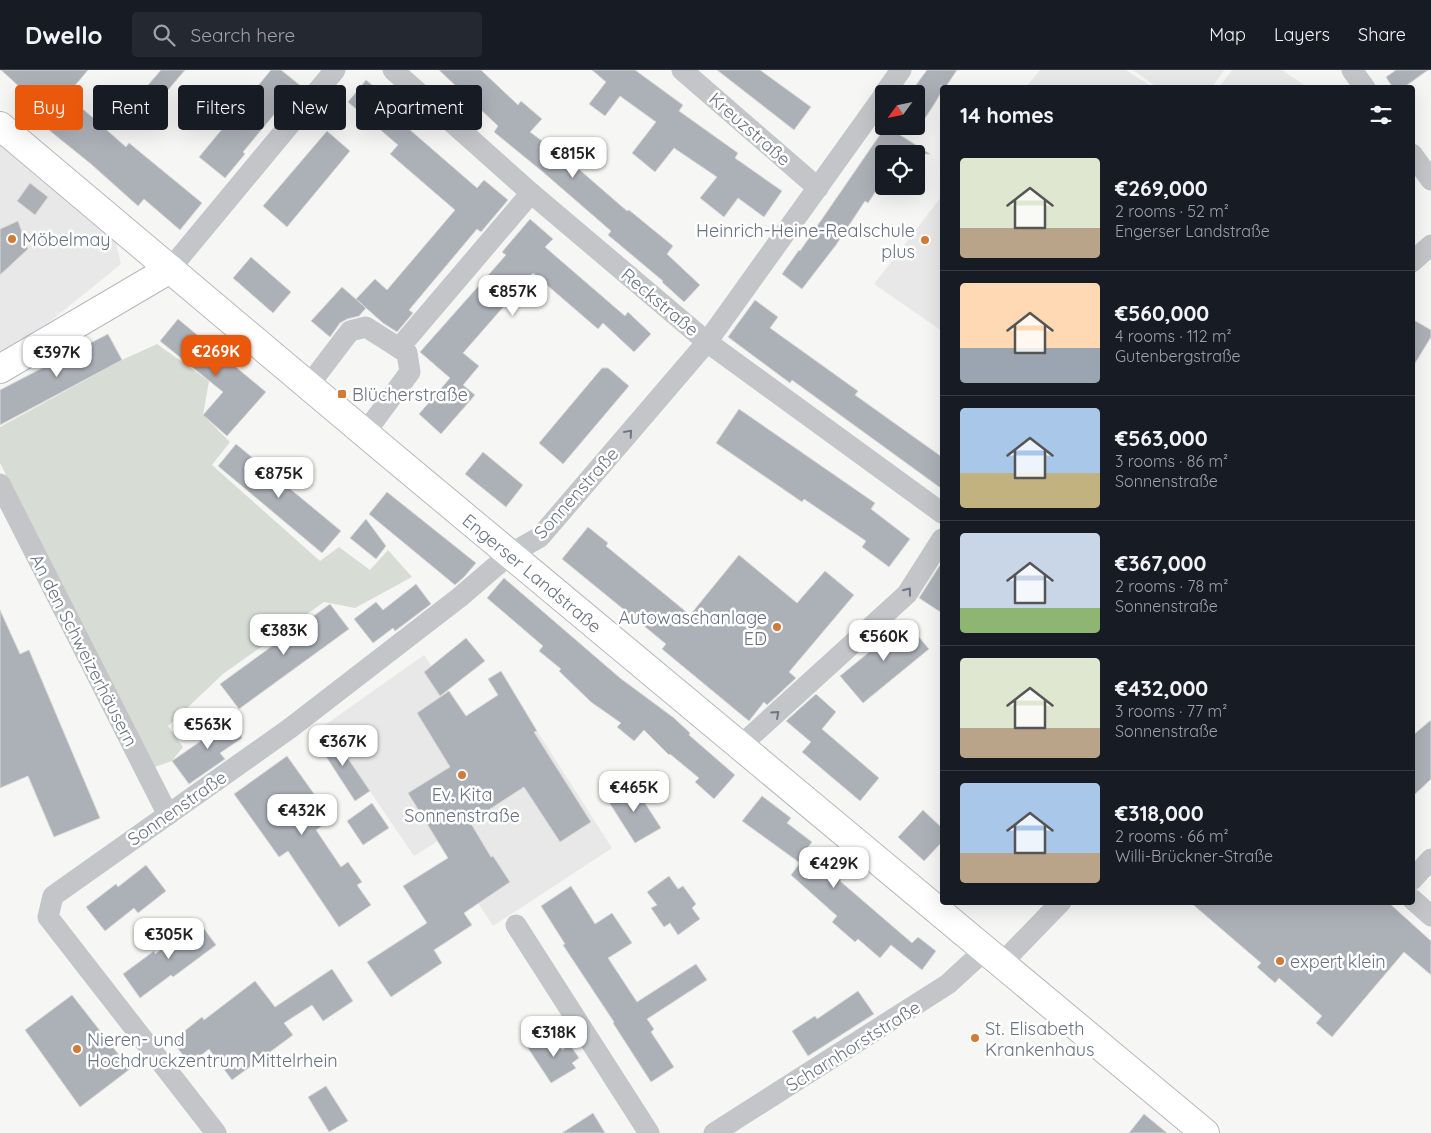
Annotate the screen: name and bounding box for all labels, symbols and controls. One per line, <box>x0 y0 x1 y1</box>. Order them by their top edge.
search box <box>132 12 482 57</box>
text: Dwello <box>25 20 102 50</box>
icon: search <box>150 21 178 49</box>
text: Search here <box>190 23 295 47</box>
text: Map <box>1209 23 1246 46</box>
text: Layers <box>1274 23 1330 46</box>
text: Share <box>1358 23 1406 46</box>
chip: Buy <box>15 85 83 130</box>
chip: Rent <box>93 85 168 130</box>
chip: Filters <box>178 85 264 130</box>
chip: New <box>274 85 346 130</box>
chip: Apartment <box>356 85 482 130</box>
north arrow <box>875 85 925 135</box>
map controls <box>875 85 925 195</box>
street label: Kreuzstraße <box>704 87 796 171</box>
icon: filters <box>1367 101 1395 129</box>
text: 14 homes <box>960 102 1054 128</box>
pin: €815K <box>538 136 608 179</box>
text: €815K <box>551 143 595 163</box>
button: locate <box>875 145 925 195</box>
text: €269,000 <box>1115 175 1208 201</box>
icon: home <box>1000 178 1060 238</box>
text: 2 rooms · 52 m² <box>1115 201 1229 221</box>
place label: Heinrich-Heine-Realschule plus <box>696 219 915 263</box>
text: Engerser Landstraße <box>1115 221 1270 241</box>
place label: Möbelmay <box>22 228 111 251</box>
marker: Möbelmay <box>6 233 18 245</box>
marker: Heinrich-Heine-Realschule plus <box>919 234 931 246</box>
street label: Reckstraße <box>617 263 703 341</box>
pin: €857K <box>478 274 548 317</box>
text: €857K <box>489 281 537 301</box>
text: €560,000 <box>1115 300 1209 326</box>
icon: home <box>1000 303 1060 363</box>
text: 4 rooms · 112 m² <box>1115 326 1232 346</box>
pin: €269K <box>181 334 251 377</box>
pin: €397K <box>22 336 92 378</box>
text: €269K <box>192 341 240 361</box>
text: €397K <box>34 342 80 362</box>
text: Gutenbergstraße <box>1115 346 1241 366</box>
place label: Blücherstraße <box>352 383 468 406</box>
marker: Blücherstraße <box>336 388 348 400</box>
text: €563,000 <box>1115 425 1208 451</box>
icon: home <box>1000 428 1060 488</box>
one-way arrow <box>623 430 632 439</box>
street label: Sonnenstraße <box>529 442 623 544</box>
text: 3 rooms · 86 m² <box>1115 451 1228 471</box>
pin: €875K <box>244 456 314 499</box>
text: €875K <box>255 463 303 483</box>
text: Sonnenstraße <box>1115 471 1218 491</box>
street label: Engerser Landstraße <box>458 508 607 637</box>
street label: An den Schweizerhäusern <box>25 550 143 750</box>
text: €367,000 <box>1115 550 1206 576</box>
icon: home <box>1000 553 1060 613</box>
text: 2 rooms · 78 m² <box>1115 576 1228 596</box>
one-way arrow <box>902 588 911 597</box>
text: Sonnenstraße <box>1115 596 1218 616</box>
place label: Autowaschanlage ED <box>619 606 767 650</box>
pin: €383K <box>249 614 319 656</box>
text: €383K <box>261 620 307 640</box>
pin: €560K <box>849 620 919 662</box>
marker: Autowaschanlage ED <box>771 621 783 633</box>
text: €560K <box>860 626 908 646</box>
text: €432,000 <box>1115 675 1208 701</box>
icon: home <box>1000 678 1060 738</box>
text: 3 rooms · 77 m² <box>1115 701 1227 721</box>
pin: €563K <box>173 708 243 750</box>
one-way arrow <box>771 710 780 719</box>
text: €563K <box>184 714 232 734</box>
text: Sonnenstraße <box>1115 721 1218 741</box>
pin: €367K <box>308 724 378 767</box>
text: €367K <box>320 731 366 751</box>
street label: Sonnenstraße <box>123 765 231 851</box>
marker: Ev. Kita Sonnenstraße <box>456 769 468 781</box>
pin: €465K <box>599 770 669 813</box>
text: €465K <box>610 777 658 797</box>
place label: Ev. Kita Sonnenstraße <box>404 783 520 827</box>
pin: €432K <box>267 794 337 836</box>
text: €432K <box>278 800 326 820</box>
text: €318,000 <box>1115 800 1204 826</box>
icon: home <box>1000 803 1060 863</box>
text: 2 rooms · 66 m² <box>1115 826 1229 846</box>
pin: €429K <box>799 846 869 889</box>
text: Willi-Brückner-Straße <box>1115 846 1273 866</box>
text: €429K <box>810 853 858 873</box>
pin: €305K <box>134 918 204 960</box>
text: €305K <box>145 924 193 944</box>
place label: expert klein <box>1290 950 1386 973</box>
marker: expert klein <box>1274 955 1286 967</box>
street label: Scharnhorststraße <box>782 995 924 1097</box>
pin: €318K <box>519 1016 589 1058</box>
place label: St. Elisabeth Krankenhaus <box>985 1017 1094 1061</box>
text: €318K <box>532 1022 576 1042</box>
place label: Nieren- und Hochdruckzentrum Mittelrhein <box>87 1028 338 1072</box>
marker: St. Elisabeth Krankenhaus <box>969 1032 981 1044</box>
marker: Nieren- und Hochdruckzentrum Mittelrhein <box>71 1043 83 1055</box>

